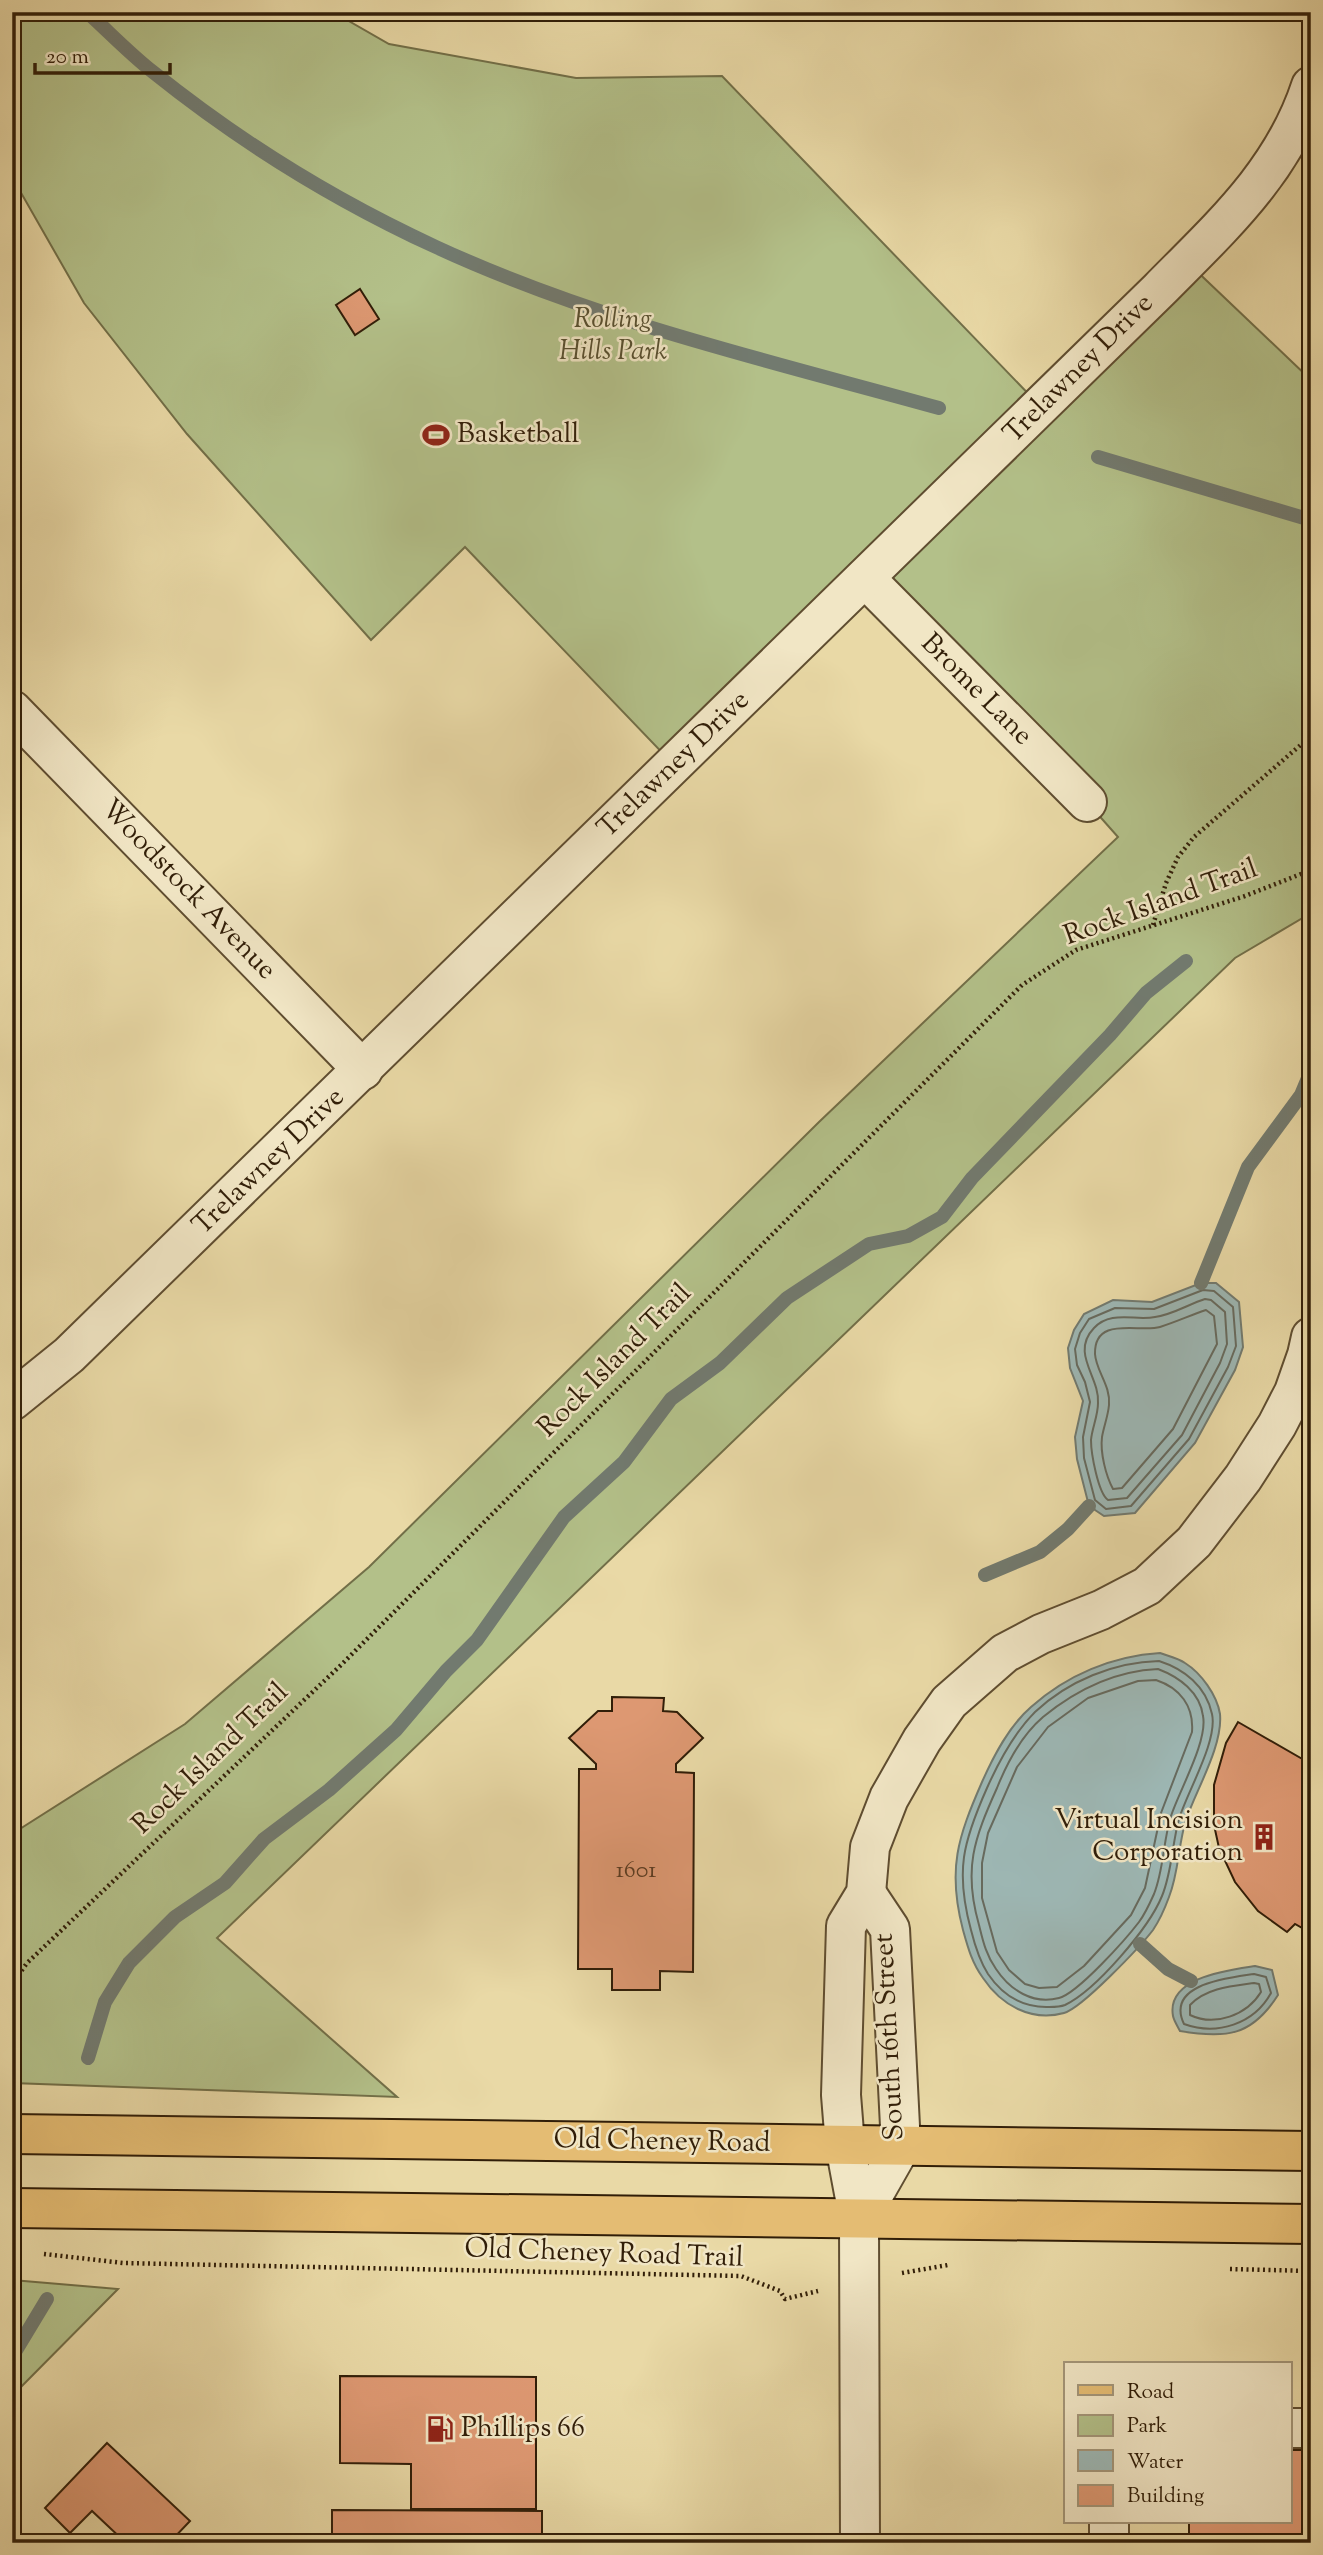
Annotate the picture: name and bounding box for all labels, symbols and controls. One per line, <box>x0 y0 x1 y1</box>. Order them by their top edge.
scale bar <box>35 32 170 76</box>
text: 20 m <box>46 43 89 73</box>
street label: Trelawney Drive <box>995 285 1163 453</box>
park label: Rolling Hills Park <box>559 300 667 372</box>
place label: Basketball <box>457 415 580 455</box>
sports icon: Basketball <box>421 420 451 450</box>
street label: Brome Lane <box>911 625 1041 755</box>
street label: Trelawney Drive <box>589 682 759 848</box>
street label: Woodstock Avenue <box>91 790 285 990</box>
street label: Rock Island Trail <box>1058 849 1264 957</box>
street label: Trelawney Drive <box>184 1079 354 1245</box>
street label: Rock Island Trail <box>529 1275 701 1447</box>
street label: Rock Island Trail <box>124 1674 298 1844</box>
place label: Virtual Incision Corporation <box>1055 1801 1243 1873</box>
building icon: Virtual Incision Corporation <box>1249 1822 1279 1852</box>
house number: 1601 <box>616 1854 656 1888</box>
street label: South 16th Street <box>865 1932 915 2142</box>
street label: Old Cheney Road <box>553 2120 771 2164</box>
street label: Old Cheney Road Trail <box>464 2229 744 2279</box>
legend <box>1064 2362 1292 2524</box>
text: Road <box>1127 2378 1174 2408</box>
place label: Phillips 66 <box>461 2409 585 2449</box>
text: Park <box>1127 2412 1168 2442</box>
fuel station icon: Phillips 66 <box>425 2414 455 2444</box>
text: Water <box>1127 2448 1184 2478</box>
text: Building <box>1127 2482 1204 2512</box>

